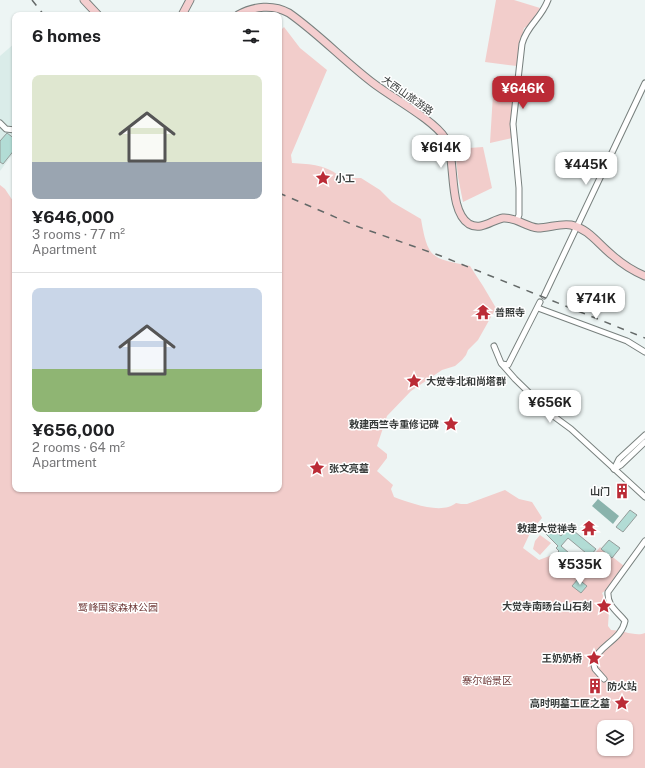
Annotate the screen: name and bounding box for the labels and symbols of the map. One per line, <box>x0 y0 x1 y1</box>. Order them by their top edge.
street label: 大西山旅游路 <box>380 73 436 117</box>
pin: ¥646K <box>495 76 551 110</box>
pin: ¥614K <box>413 135 469 169</box>
pin: ¥445K <box>558 152 614 186</box>
place icon: 小工 <box>314 169 332 187</box>
place label: 小工 <box>335 172 355 184</box>
pin: ¥741K <box>568 286 624 320</box>
temple icon: 普照寺 <box>474 303 492 321</box>
place label: 普照寺 <box>495 306 525 318</box>
place icon: 大觉寺北和尚塔群 <box>405 372 423 390</box>
place label: 大觉寺北和尚塔群 <box>426 375 506 387</box>
pin: ¥656K <box>522 390 578 424</box>
place icon: 敕建西竺寺重修记碑 <box>442 415 460 433</box>
place label: 敕建西竺寺重修记碑 <box>349 418 439 430</box>
place icon: 张文亮墓 <box>308 459 326 477</box>
place label: 张文亮墓 <box>329 462 369 474</box>
building icon: 山门 <box>613 482 631 500</box>
place label: 山门 <box>590 485 610 497</box>
temple icon: 敕建大觉禅寺 <box>580 519 598 537</box>
place label: 敕建大觉禅寺 <box>517 522 577 534</box>
pin: ¥535K <box>552 552 608 586</box>
place icon: 大觉寺南旸台山石刻 <box>595 597 613 615</box>
place label: 大觉寺南旸台山石刻 <box>502 600 592 612</box>
park label: 鹫峰国家森林公园 <box>78 601 158 613</box>
place icon: 王奶奶桥 <box>585 649 603 667</box>
place label: 王奶奶桥 <box>542 652 582 664</box>
park label: 寨尔峪景区 <box>462 674 512 686</box>
building icon: 防火站 <box>586 677 604 695</box>
place label: 防火站 <box>607 680 637 692</box>
place icon: 高时明墓工匠之墓 <box>613 694 631 712</box>
place label: 高时明墓工匠之墓 <box>530 697 610 709</box>

